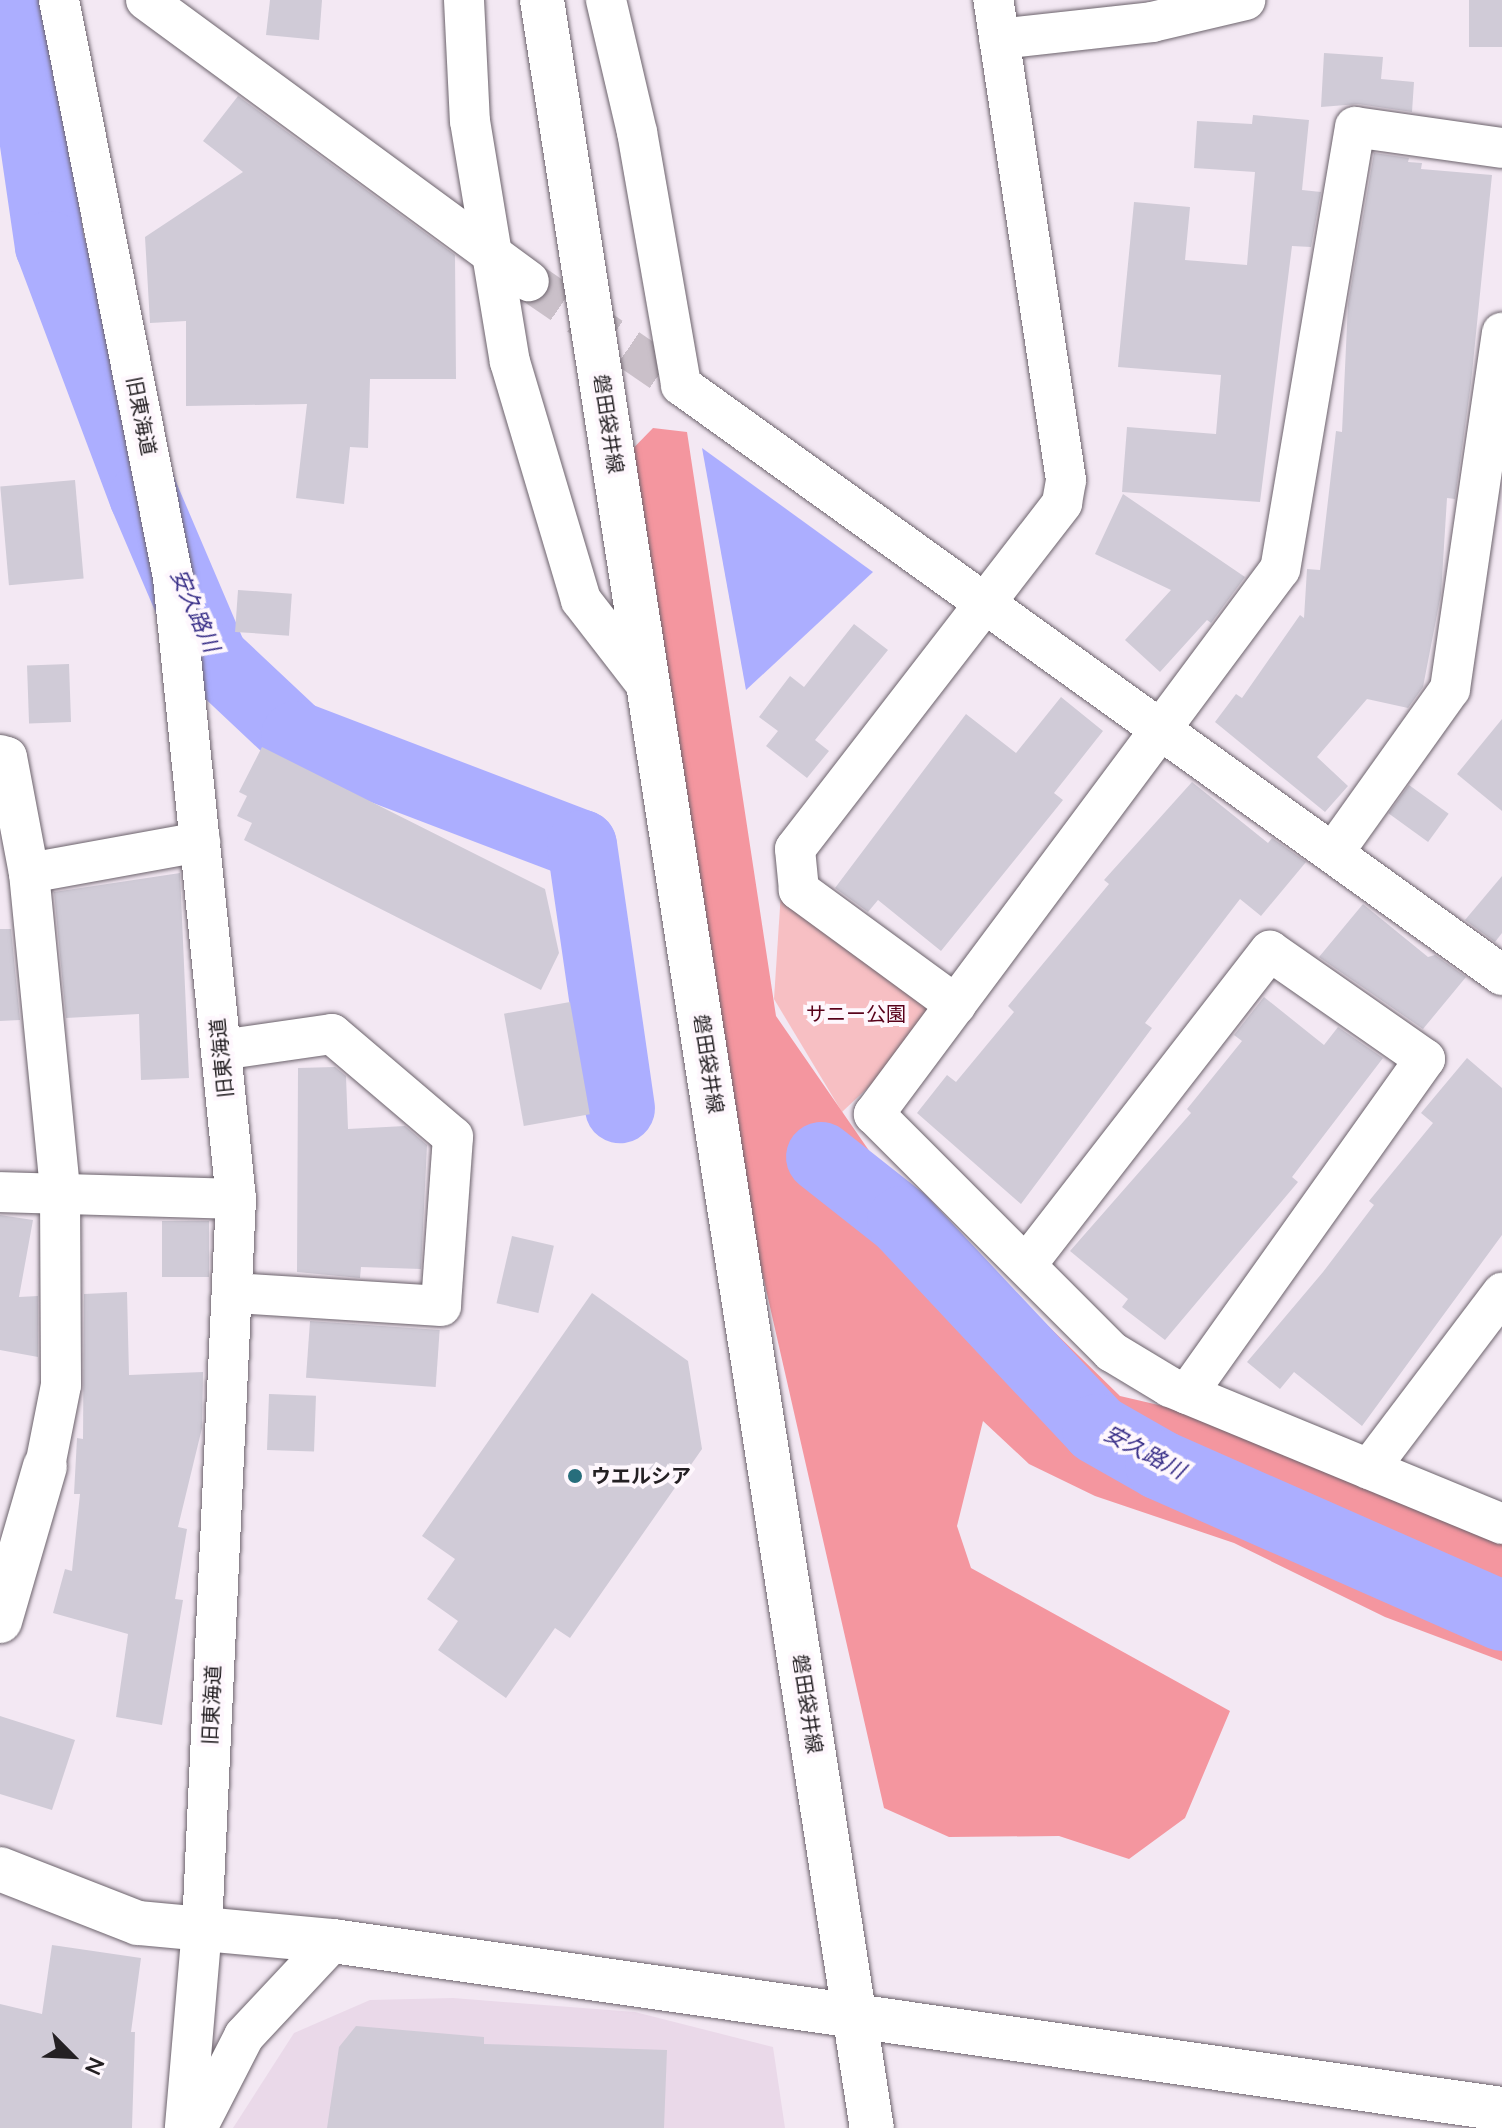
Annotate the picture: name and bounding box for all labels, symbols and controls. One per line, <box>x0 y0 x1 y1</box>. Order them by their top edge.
street label: 磐田袋井線 <box>588 373 628 475</box>
street label: 旧東海道 <box>122 374 160 458</box>
water label: 安久路川 <box>164 565 224 657</box>
park label: サニー公園 <box>806 1002 906 1026</box>
street label: 磐田袋井線 <box>688 1013 728 1115</box>
street label: 旧東海道 <box>206 1017 238 1099</box>
water label: 安久路川 <box>1099 1421 1189 1485</box>
place label: ウエルシア <box>591 1464 691 1488</box>
marker: ウエルシア <box>566 1467 584 1485</box>
street label: 磐田袋井線 <box>787 1653 827 1755</box>
street label: 旧東海道 <box>198 1664 226 1746</box>
north arrow <box>32 2016 112 2096</box>
text: N <box>77 2052 111 2079</box>

